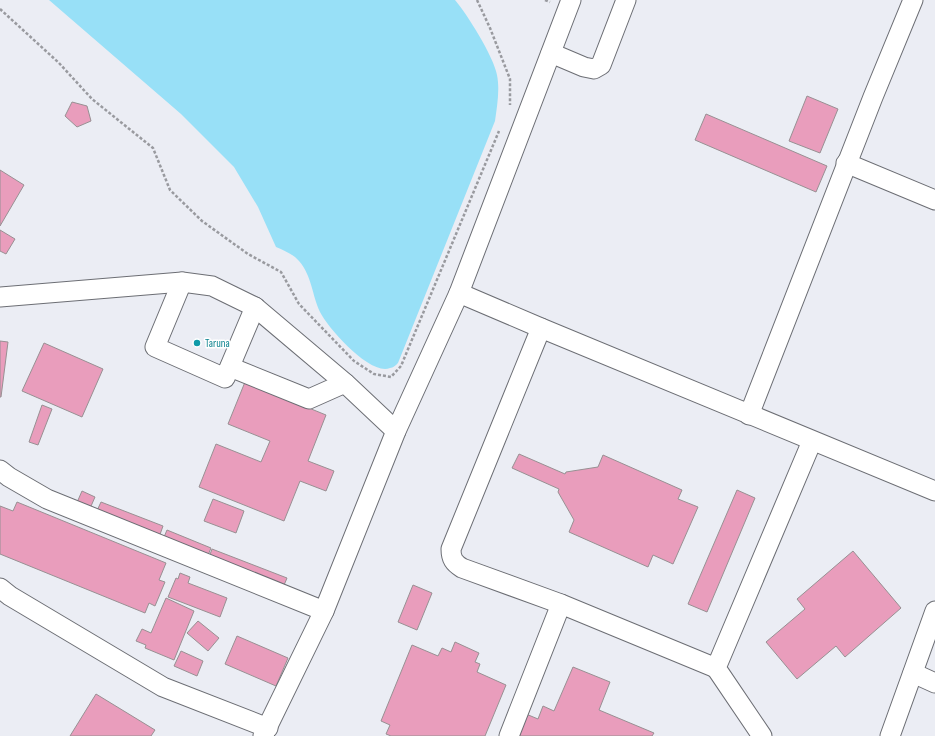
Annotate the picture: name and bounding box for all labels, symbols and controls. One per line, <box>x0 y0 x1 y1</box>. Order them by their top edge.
place label: Taruna <box>205 337 230 350</box>
marker: Taruna <box>192 338 202 348</box>

